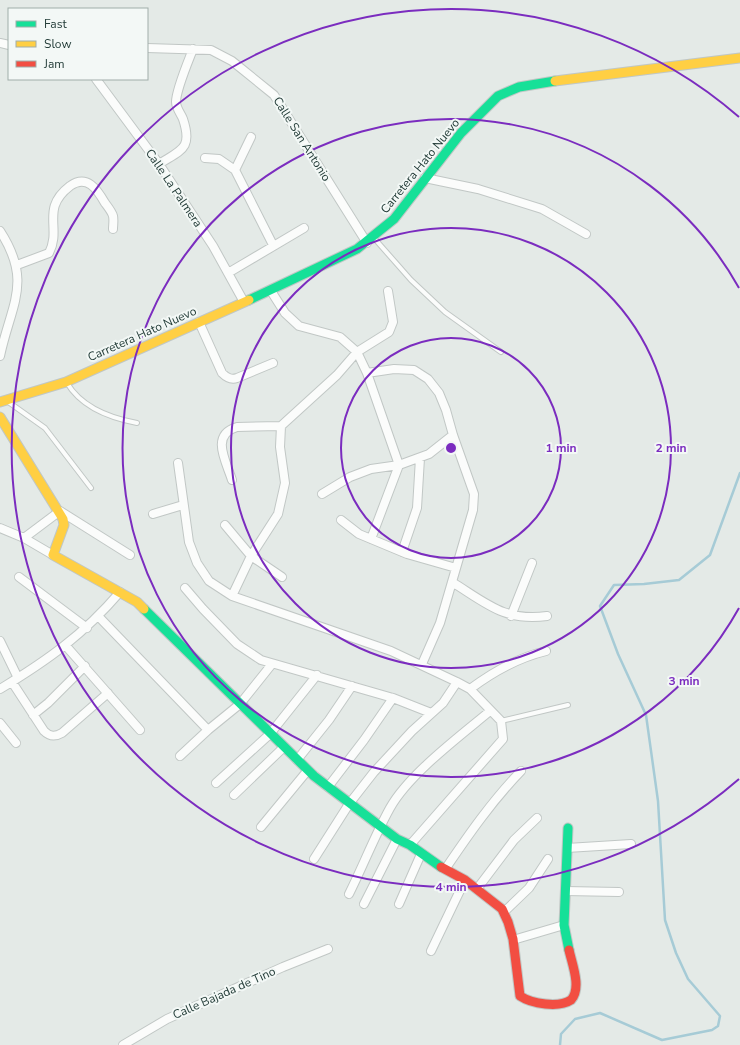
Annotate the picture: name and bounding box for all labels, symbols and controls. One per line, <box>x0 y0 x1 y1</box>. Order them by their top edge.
legend <box>8 8 148 80</box>
text: Fast <box>44 16 67 32</box>
text: Slow <box>44 36 72 52</box>
text: Jam <box>43 56 65 72</box>
street label: Calle San Antonio <box>270 94 335 185</box>
street label: Carretera Hato Nuevo <box>377 115 463 217</box>
street label: Calle La Palmera <box>142 146 206 230</box>
street label: Carretera Hato Nuevo <box>85 303 199 365</box>
text: 1 min <box>545 440 577 456</box>
text: 2 min <box>655 440 687 456</box>
centre of rings <box>444 441 458 455</box>
text: 3 min <box>668 673 700 689</box>
text: 4 min <box>435 879 467 895</box>
street label: Calle Bajada de Tino <box>170 963 278 1023</box>

